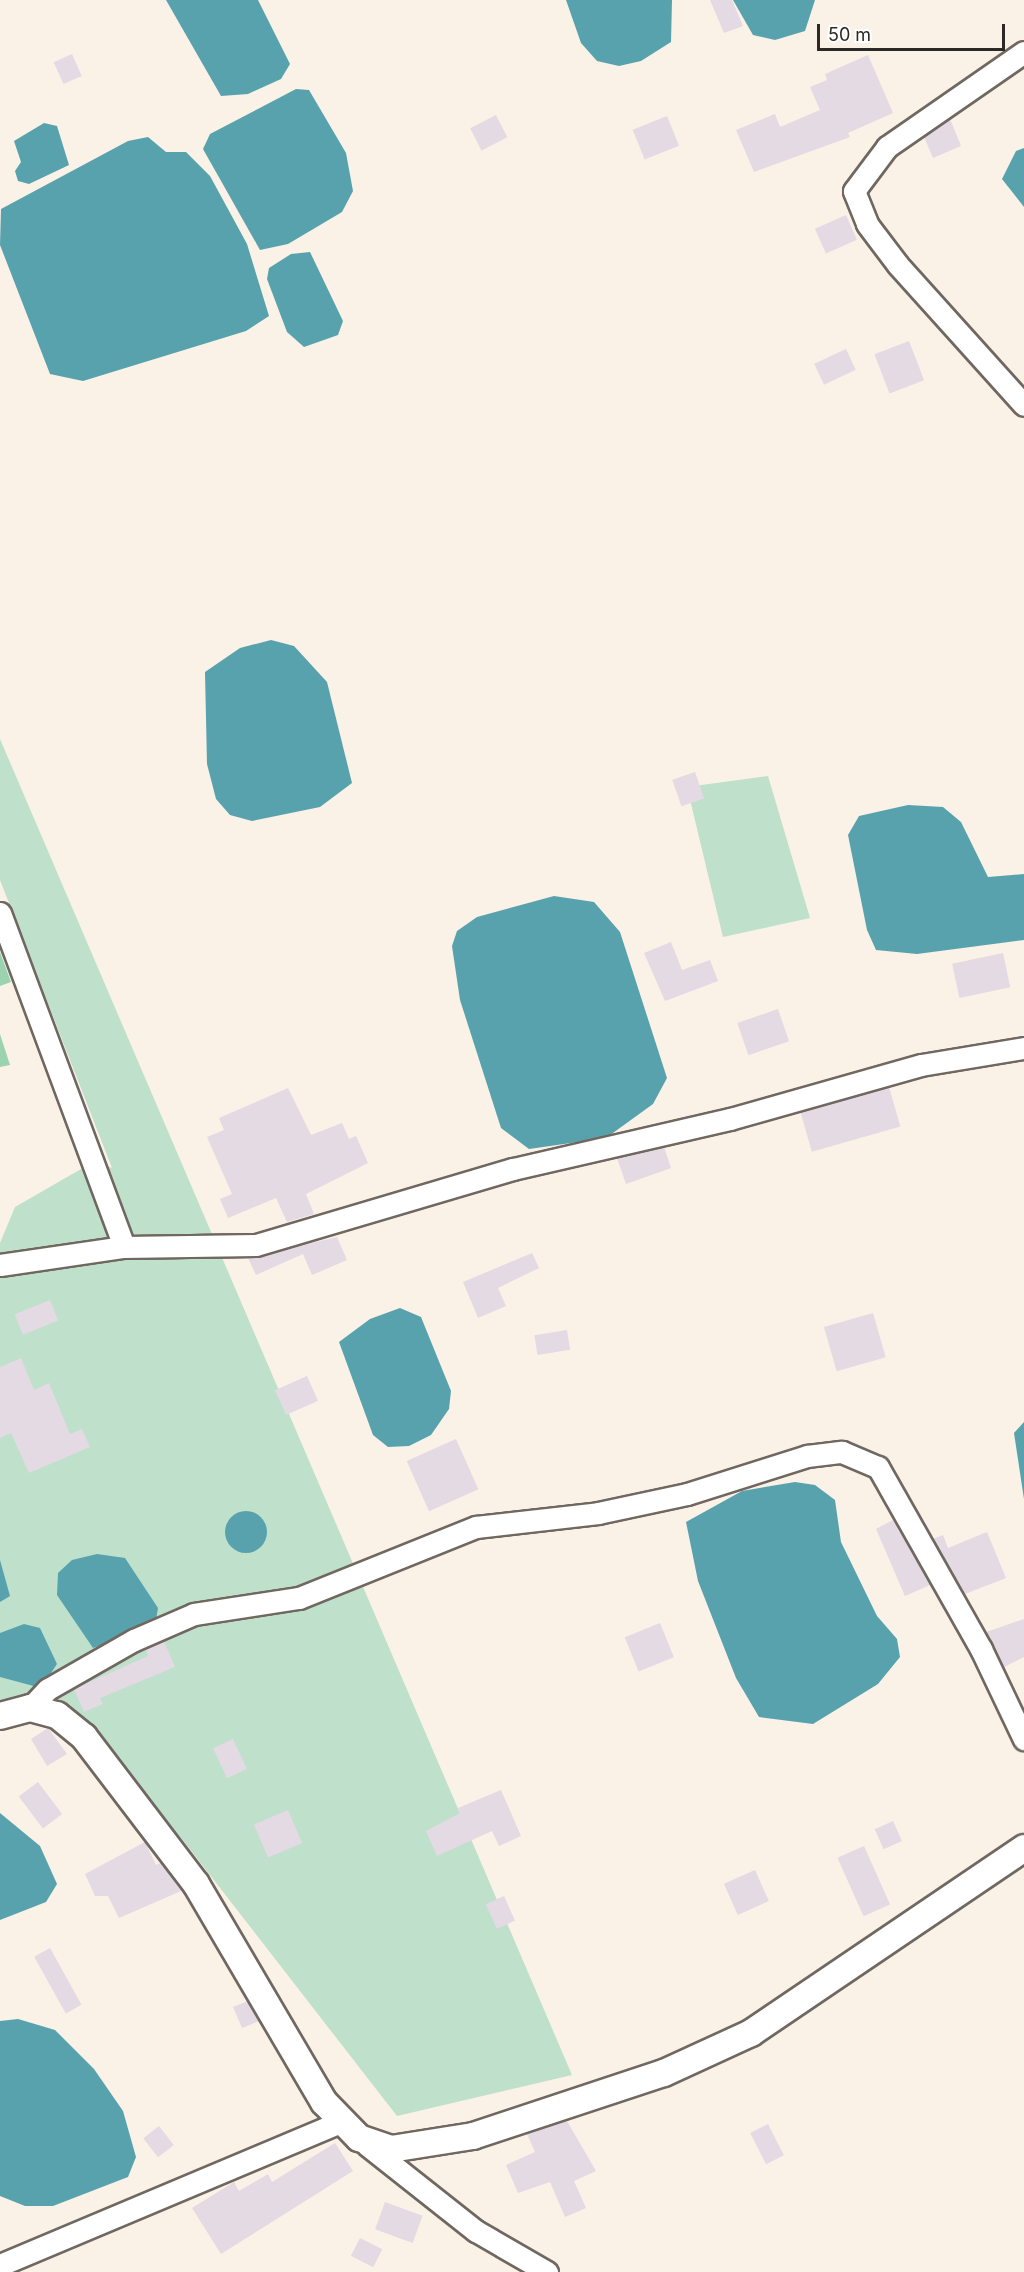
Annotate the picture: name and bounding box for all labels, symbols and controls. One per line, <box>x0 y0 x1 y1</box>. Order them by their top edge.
scale bar <box>820 12 1008 50</box>
text: 50 m <box>828 24 871 45</box>

